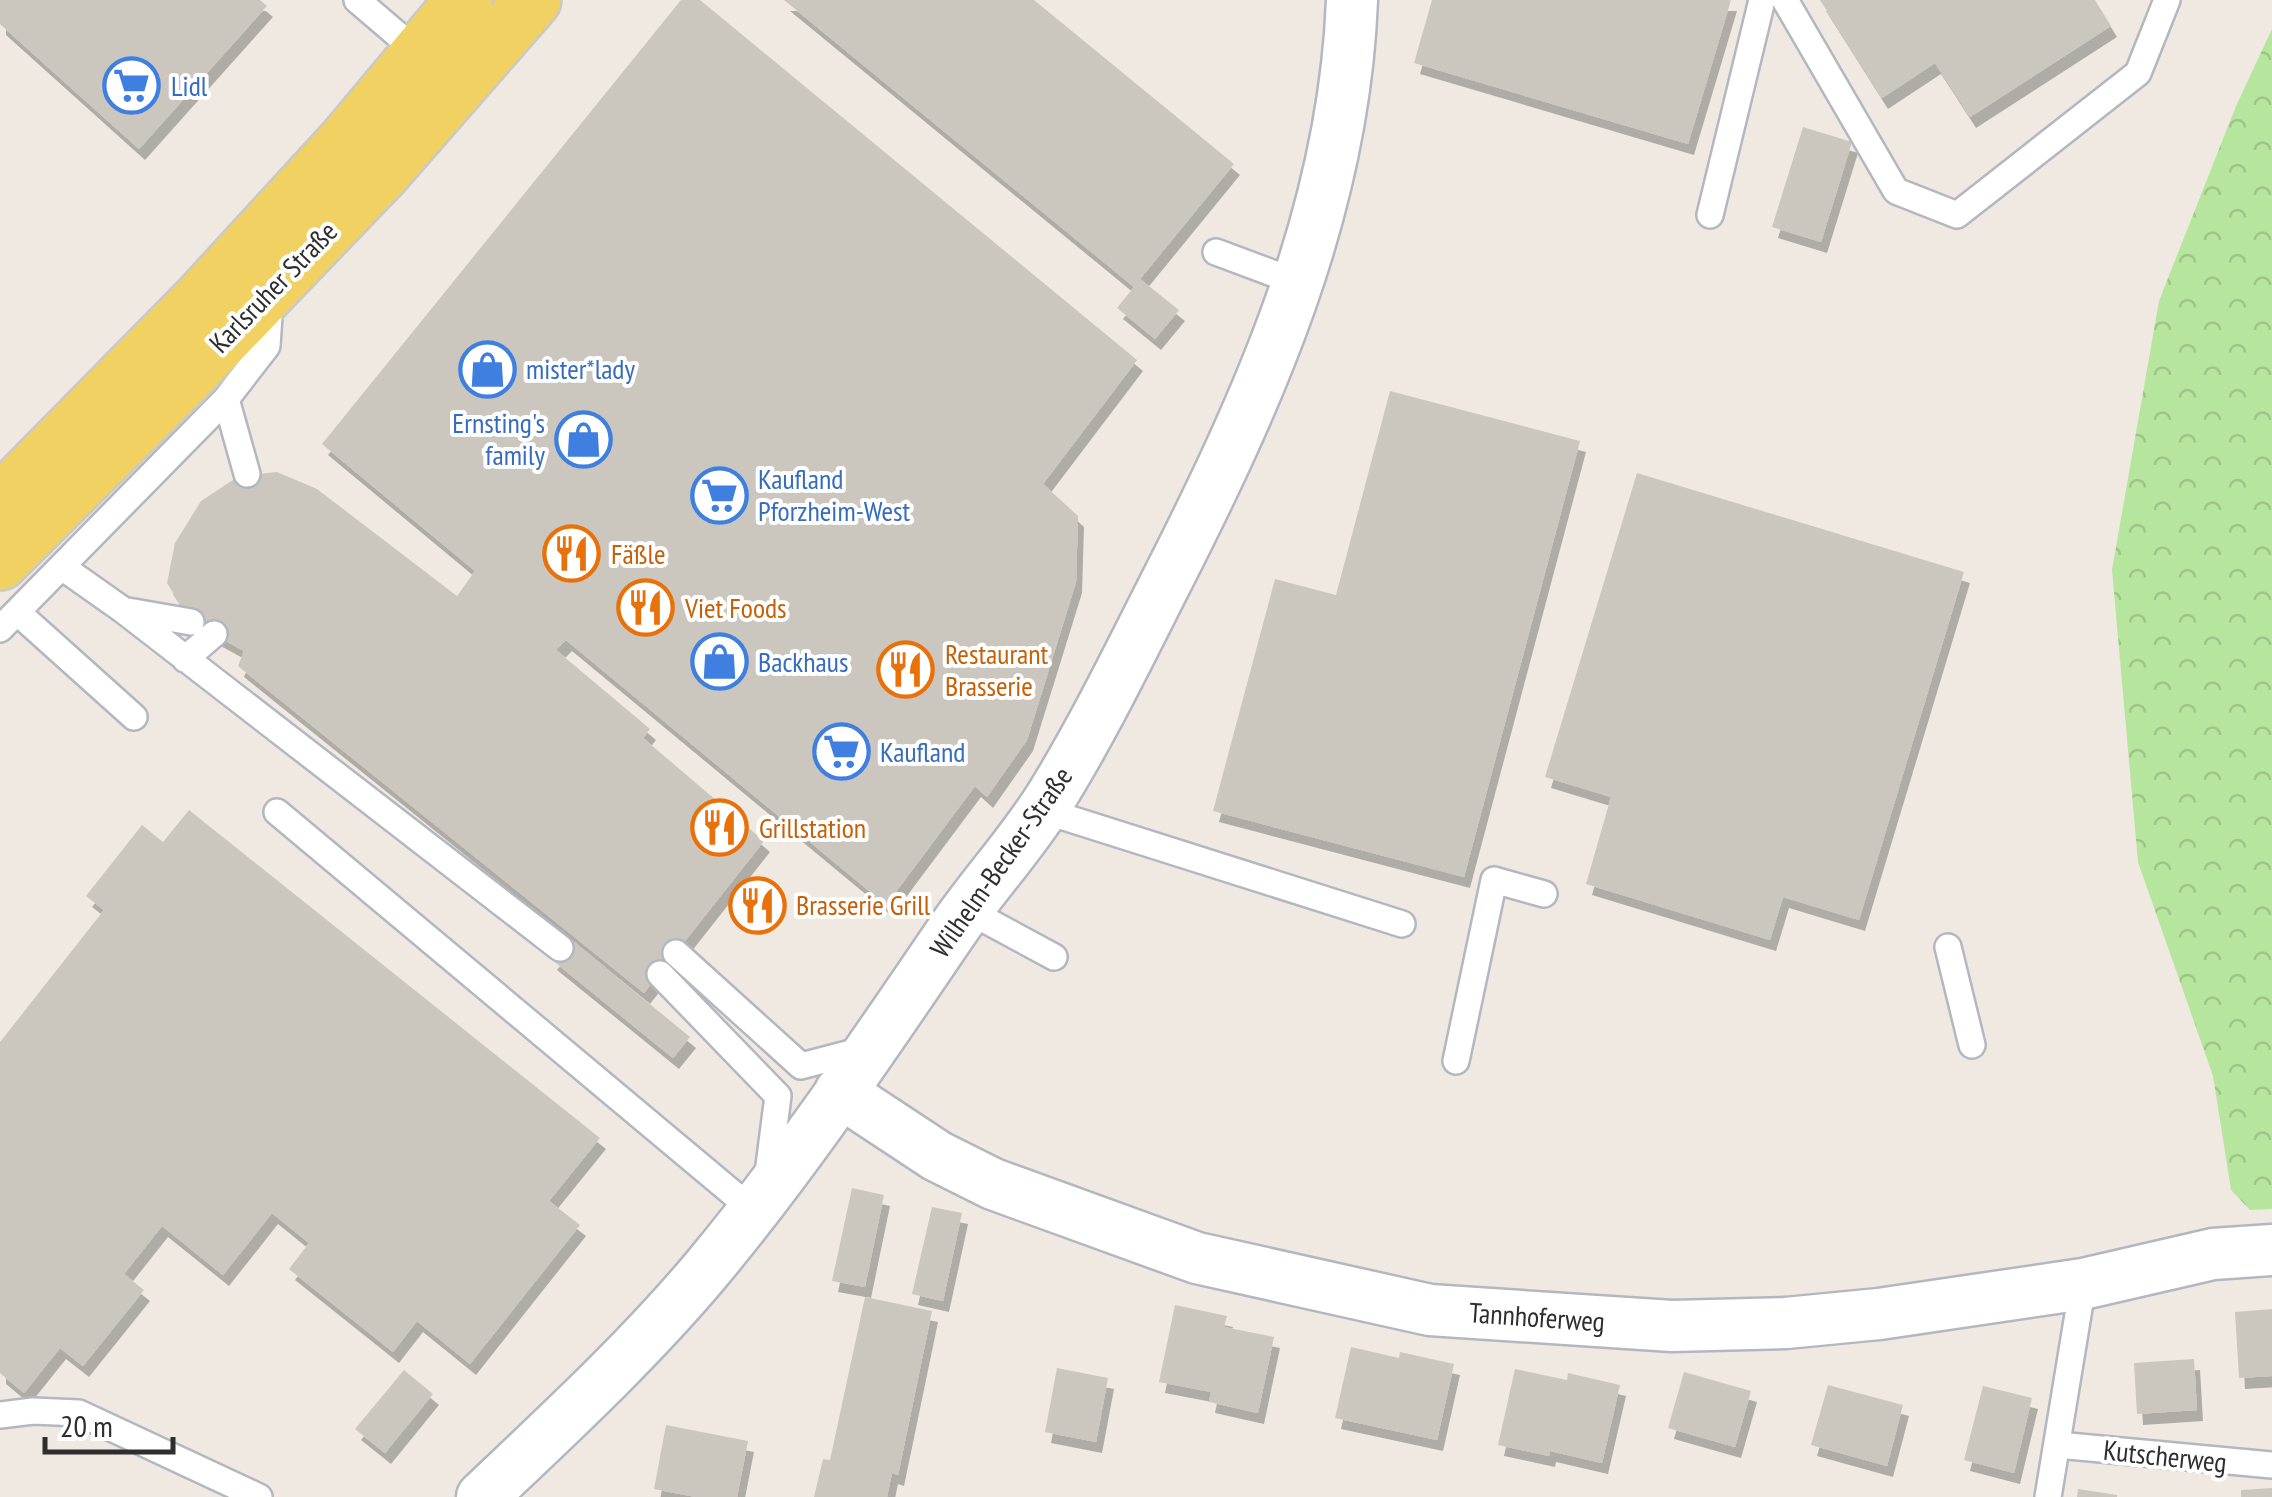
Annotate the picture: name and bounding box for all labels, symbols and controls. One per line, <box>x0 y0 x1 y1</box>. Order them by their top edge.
supermarket icon: Lidl <box>102 56 162 116</box>
place label: Lidl <box>171 67 208 104</box>
street label: Karlsruher Straße <box>201 213 345 360</box>
shop icon: mister*lady <box>457 339 517 399</box>
place label: mister*lady <box>526 350 635 387</box>
place label: Ernsting's family <box>452 404 545 473</box>
shop icon: Ernsting's family <box>554 409 614 469</box>
place label: Kaufland Pforzheim-West <box>758 460 910 529</box>
supermarket icon: Kaufland Pforzheim-West <box>689 465 749 525</box>
restaurant icon: Fäßle <box>542 524 602 584</box>
place label: Fäßle <box>611 535 666 572</box>
restaurant icon: Viet Foods <box>616 578 676 638</box>
place label: Viet Foods <box>684 589 787 626</box>
shop icon: Backhaus <box>689 632 749 692</box>
place label: Restaurant Brasserie <box>945 635 1049 704</box>
restaurant icon: Restaurant Brasserie <box>876 640 936 700</box>
place label: Backhaus <box>758 643 848 680</box>
supermarket icon: Kaufland <box>811 722 871 782</box>
place label: Kaufland <box>880 733 965 770</box>
street label: Wilhelm-Becker-Straße <box>921 759 1080 964</box>
restaurant icon: Grillstation <box>690 798 750 858</box>
place label: Grillstation <box>759 809 866 846</box>
restaurant icon: Brasserie Grill <box>727 875 787 935</box>
place label: Brasserie Grill <box>796 886 931 923</box>
street label: Tannhoferweg <box>1468 1293 1606 1340</box>
scale bar <box>45 1392 172 1454</box>
text: 20 m <box>60 1406 113 1445</box>
street label: Kutscherweg <box>2102 1431 2229 1480</box>

